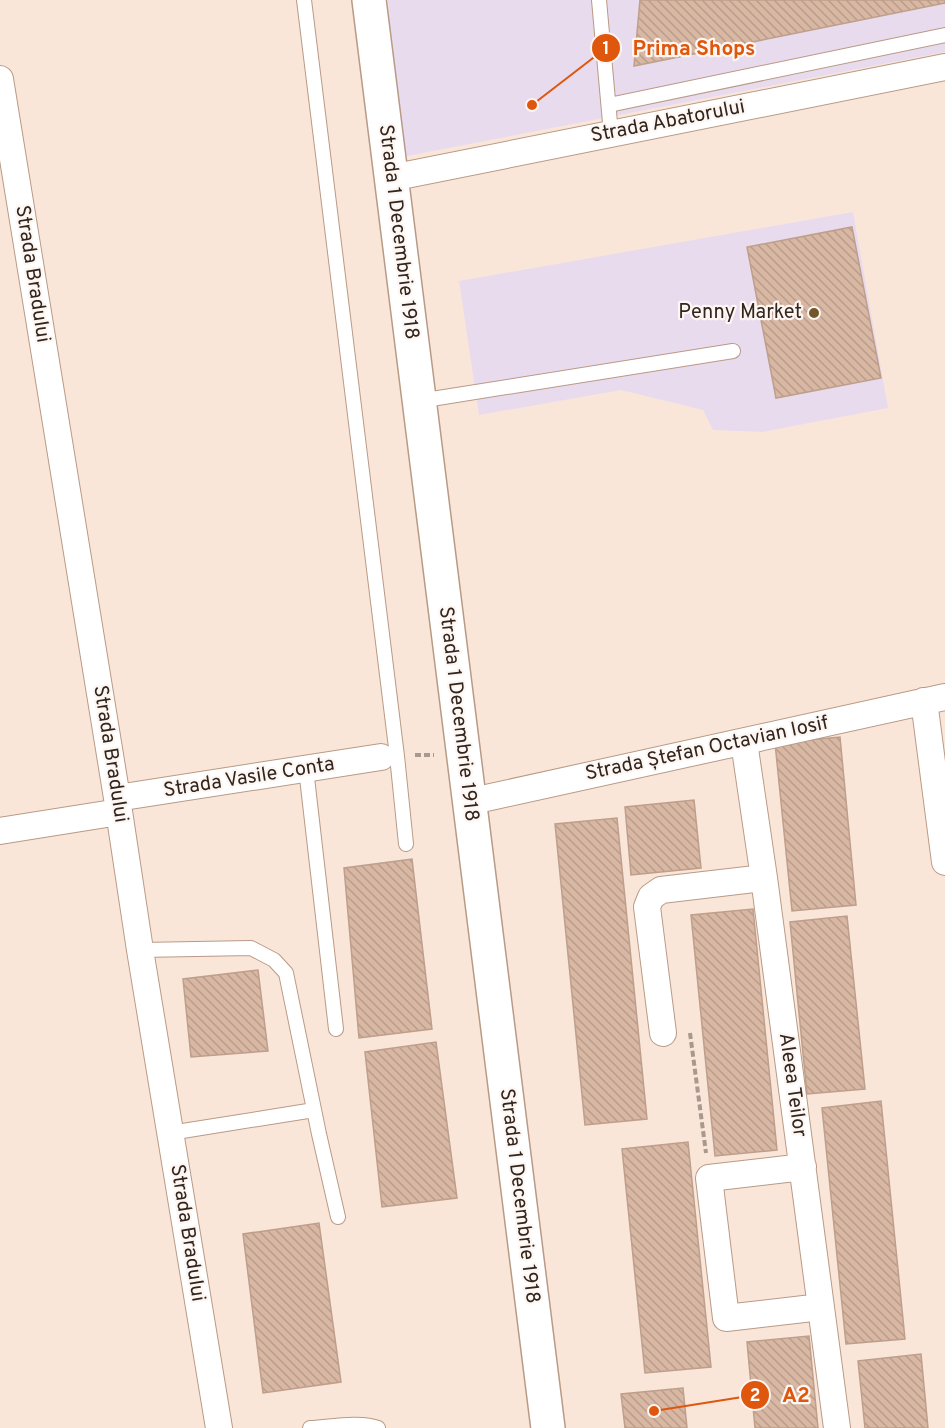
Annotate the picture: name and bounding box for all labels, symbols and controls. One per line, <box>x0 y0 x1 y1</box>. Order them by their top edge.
callout: Prima Shops <box>591 28 767 67</box>
text: Prima Shops <box>633 36 755 63</box>
text: 1 <box>602 38 610 61</box>
street label: Strada Abatorului <box>589 94 747 150</box>
street label: Strada 1 Decembrie 1918 <box>372 123 424 341</box>
street label: Strada Bradului <box>8 204 56 344</box>
place label: Penny Market <box>678 300 802 326</box>
marker: Penny Market <box>807 306 821 320</box>
street label: Strada 1 Decembrie 1918 <box>432 605 484 823</box>
street label: Strada Bradului <box>86 684 134 824</box>
street label: Strada Ștefan Octavian Iosif <box>583 710 831 787</box>
street label: Strada Vasile Conta <box>162 752 336 804</box>
street label: Aleea Teilor <box>772 1031 812 1139</box>
street label: Strada 1 Decembrie 1918 <box>493 1087 545 1305</box>
street label: Strada Bradului <box>163 1163 211 1303</box>
callout: A2 <box>740 1376 822 1415</box>
text: A2 <box>782 1383 810 1410</box>
text: 2 <box>749 1385 761 1408</box>

